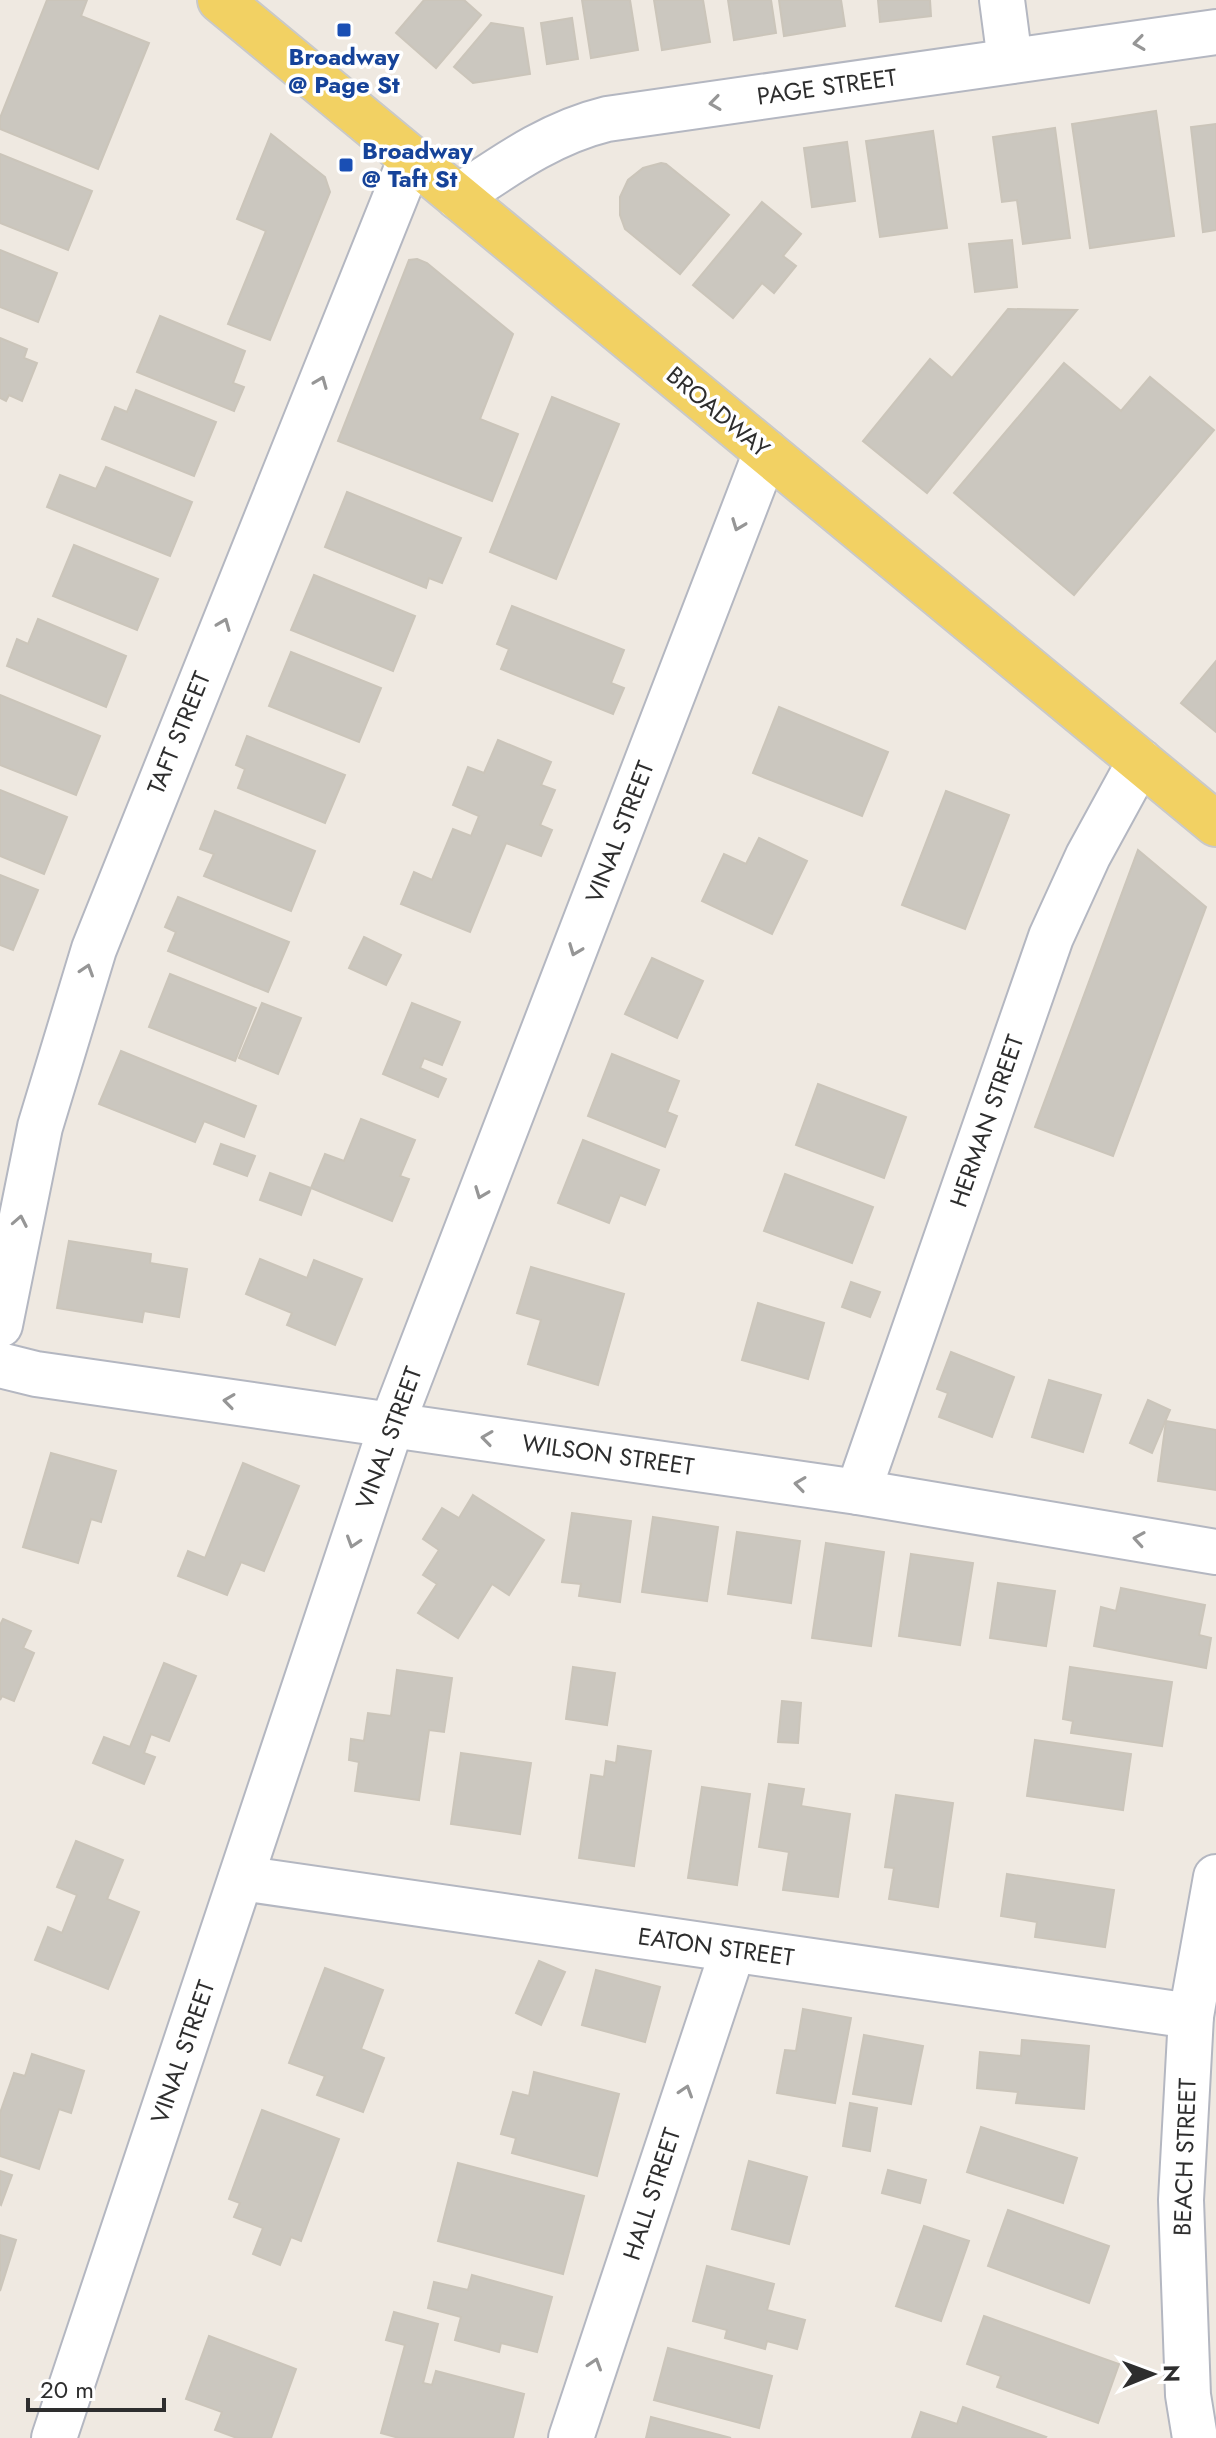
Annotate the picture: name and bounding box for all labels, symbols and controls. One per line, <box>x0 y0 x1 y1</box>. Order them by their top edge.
marker: Broadway @ Page St <box>335 21 353 39</box>
one-way arrow <box>1132 34 1145 51</box>
place label: Broadway @ Page St <box>288 39 400 102</box>
street label: PAGE STREET <box>755 59 899 114</box>
one-way arrow <box>708 94 722 111</box>
place label: Broadway @ Taft St <box>362 133 473 196</box>
marker: Broadway @ Taft St <box>337 156 355 174</box>
street label: BROADWAY <box>659 358 778 466</box>
one-way arrow <box>311 376 327 390</box>
one-way arrow <box>731 517 748 531</box>
one-way arrow <box>214 618 230 632</box>
street label: TAFT STREET <box>138 666 219 799</box>
street label: VINAL STREET <box>576 756 663 908</box>
one-way arrow <box>568 942 585 956</box>
one-way arrow <box>77 963 93 977</box>
street label: HERMAN STREET <box>941 1030 1032 1212</box>
one-way arrow <box>474 1185 491 1199</box>
one-way arrow <box>10 1214 27 1227</box>
street label: VINAL STREET <box>347 1362 431 1514</box>
one-way arrow <box>223 1393 236 1410</box>
street label: WILSON STREET <box>520 1425 696 1484</box>
one-way arrow <box>480 1430 494 1447</box>
one-way arrow <box>793 1476 806 1493</box>
one-way arrow <box>1132 1531 1146 1548</box>
one-way arrow <box>346 1535 362 1548</box>
street label: EATON STREET <box>636 1918 796 1975</box>
street label: VINAL STREET <box>142 1975 223 2128</box>
street label: BEACH STREET <box>1164 2078 1205 2236</box>
one-way arrow <box>677 2084 693 2098</box>
street label: HALL STREET <box>614 2123 689 2264</box>
north arrow <box>1112 2334 1192 2414</box>
one-way arrow <box>586 2358 602 2372</box>
scale bar <box>28 2362 164 2412</box>
text: N <box>1156 2365 1188 2383</box>
text: 20 m <box>40 2372 94 2407</box>

